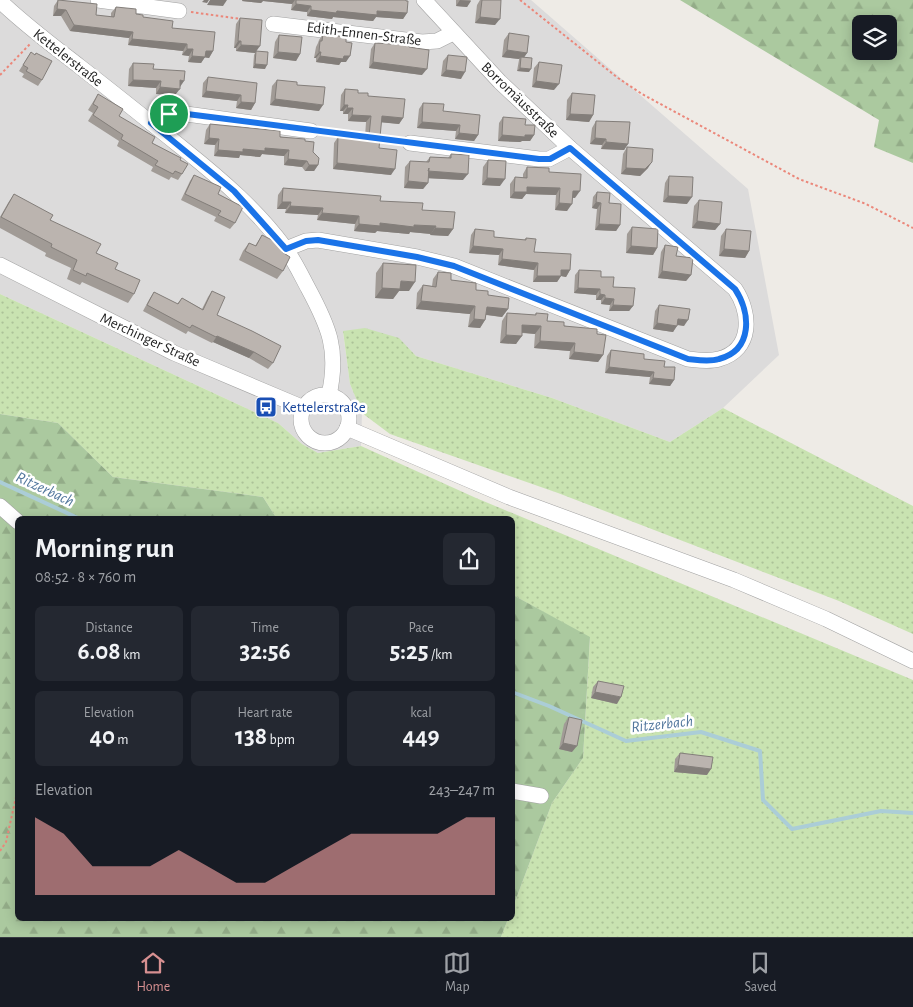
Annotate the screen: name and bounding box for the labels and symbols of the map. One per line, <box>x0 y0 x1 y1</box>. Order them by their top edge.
street label: Edith-Ennen-Straße <box>306 20 422 48</box>
street label: Kettelerstraße <box>30 26 106 90</box>
street label: Borromäusstraße <box>478 59 562 141</box>
pin <box>148 93 190 135</box>
street label: Merchinger Straße <box>98 310 202 370</box>
bus stop icon: Kettelerstraße <box>254 395 278 419</box>
place label: Kettelerstraße <box>282 400 366 415</box>
water label: Ritzerbach <box>14 469 76 509</box>
water label: Ritzerbach <box>630 713 694 735</box>

